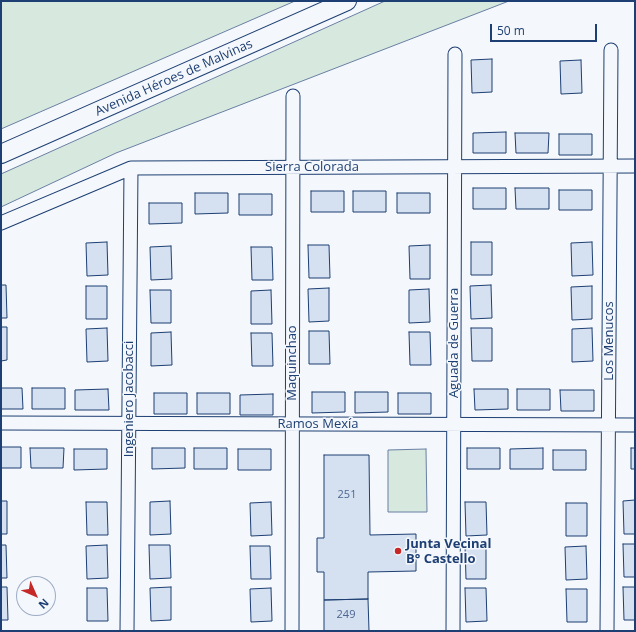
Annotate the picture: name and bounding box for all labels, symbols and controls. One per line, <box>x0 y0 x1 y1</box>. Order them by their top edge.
scale bar <box>492 16 599 42</box>
text: 50 m <box>497 22 525 39</box>
street label: Avenida Héroes de Malvinas <box>93 36 255 120</box>
street label: Sierra Colorada <box>265 159 359 175</box>
street label: Aguada de Guerra <box>446 288 462 398</box>
street label: Los Menucos <box>601 301 617 381</box>
street label: Maquinchao <box>284 325 300 401</box>
street label: Ingeniero Jacobacci <box>121 341 137 457</box>
street label: Ramos Mexía <box>278 416 358 432</box>
house number: 251 <box>338 488 356 502</box>
place label: Junta Vecinal B° Castello <box>406 536 491 567</box>
marker: Junta Vecinal B° Castello <box>393 546 403 556</box>
north arrow <box>16 576 56 616</box>
text: N <box>36 596 53 613</box>
house number: 249 <box>337 608 355 622</box>

